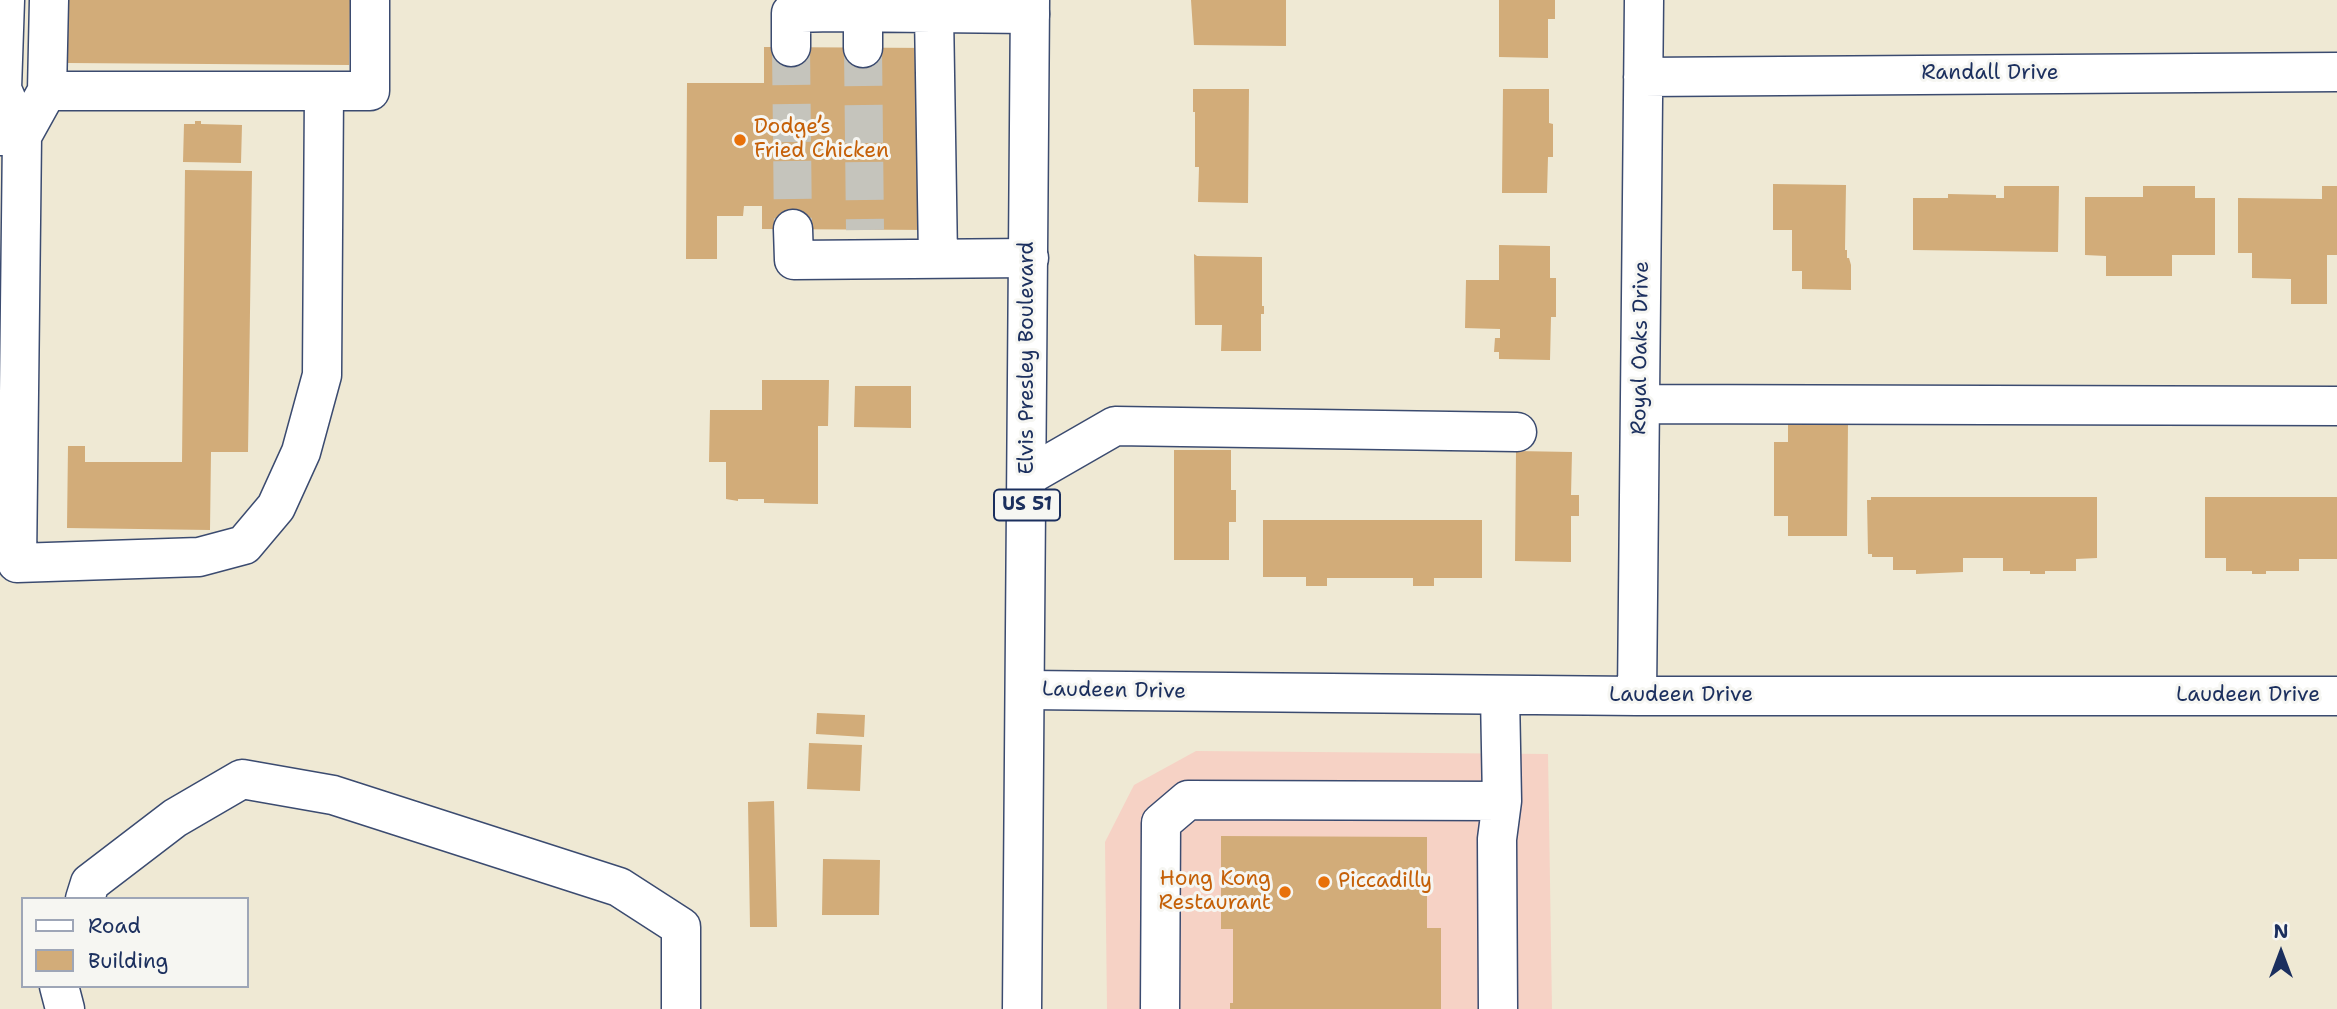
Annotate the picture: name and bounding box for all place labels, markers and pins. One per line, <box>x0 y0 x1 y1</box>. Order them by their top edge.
place label: Dodge’s Fried Chicken <box>754 115 889 165</box>
marker: Dodge’s Fried Chicken <box>732 132 748 148</box>
place label: Hong Kong Restaurant <box>1159 867 1271 917</box>
place label: Piccadilly <box>1338 869 1432 895</box>
marker: Piccadilly <box>1316 874 1332 890</box>
marker: Hong Kong Restaurant <box>1277 884 1293 900</box>

